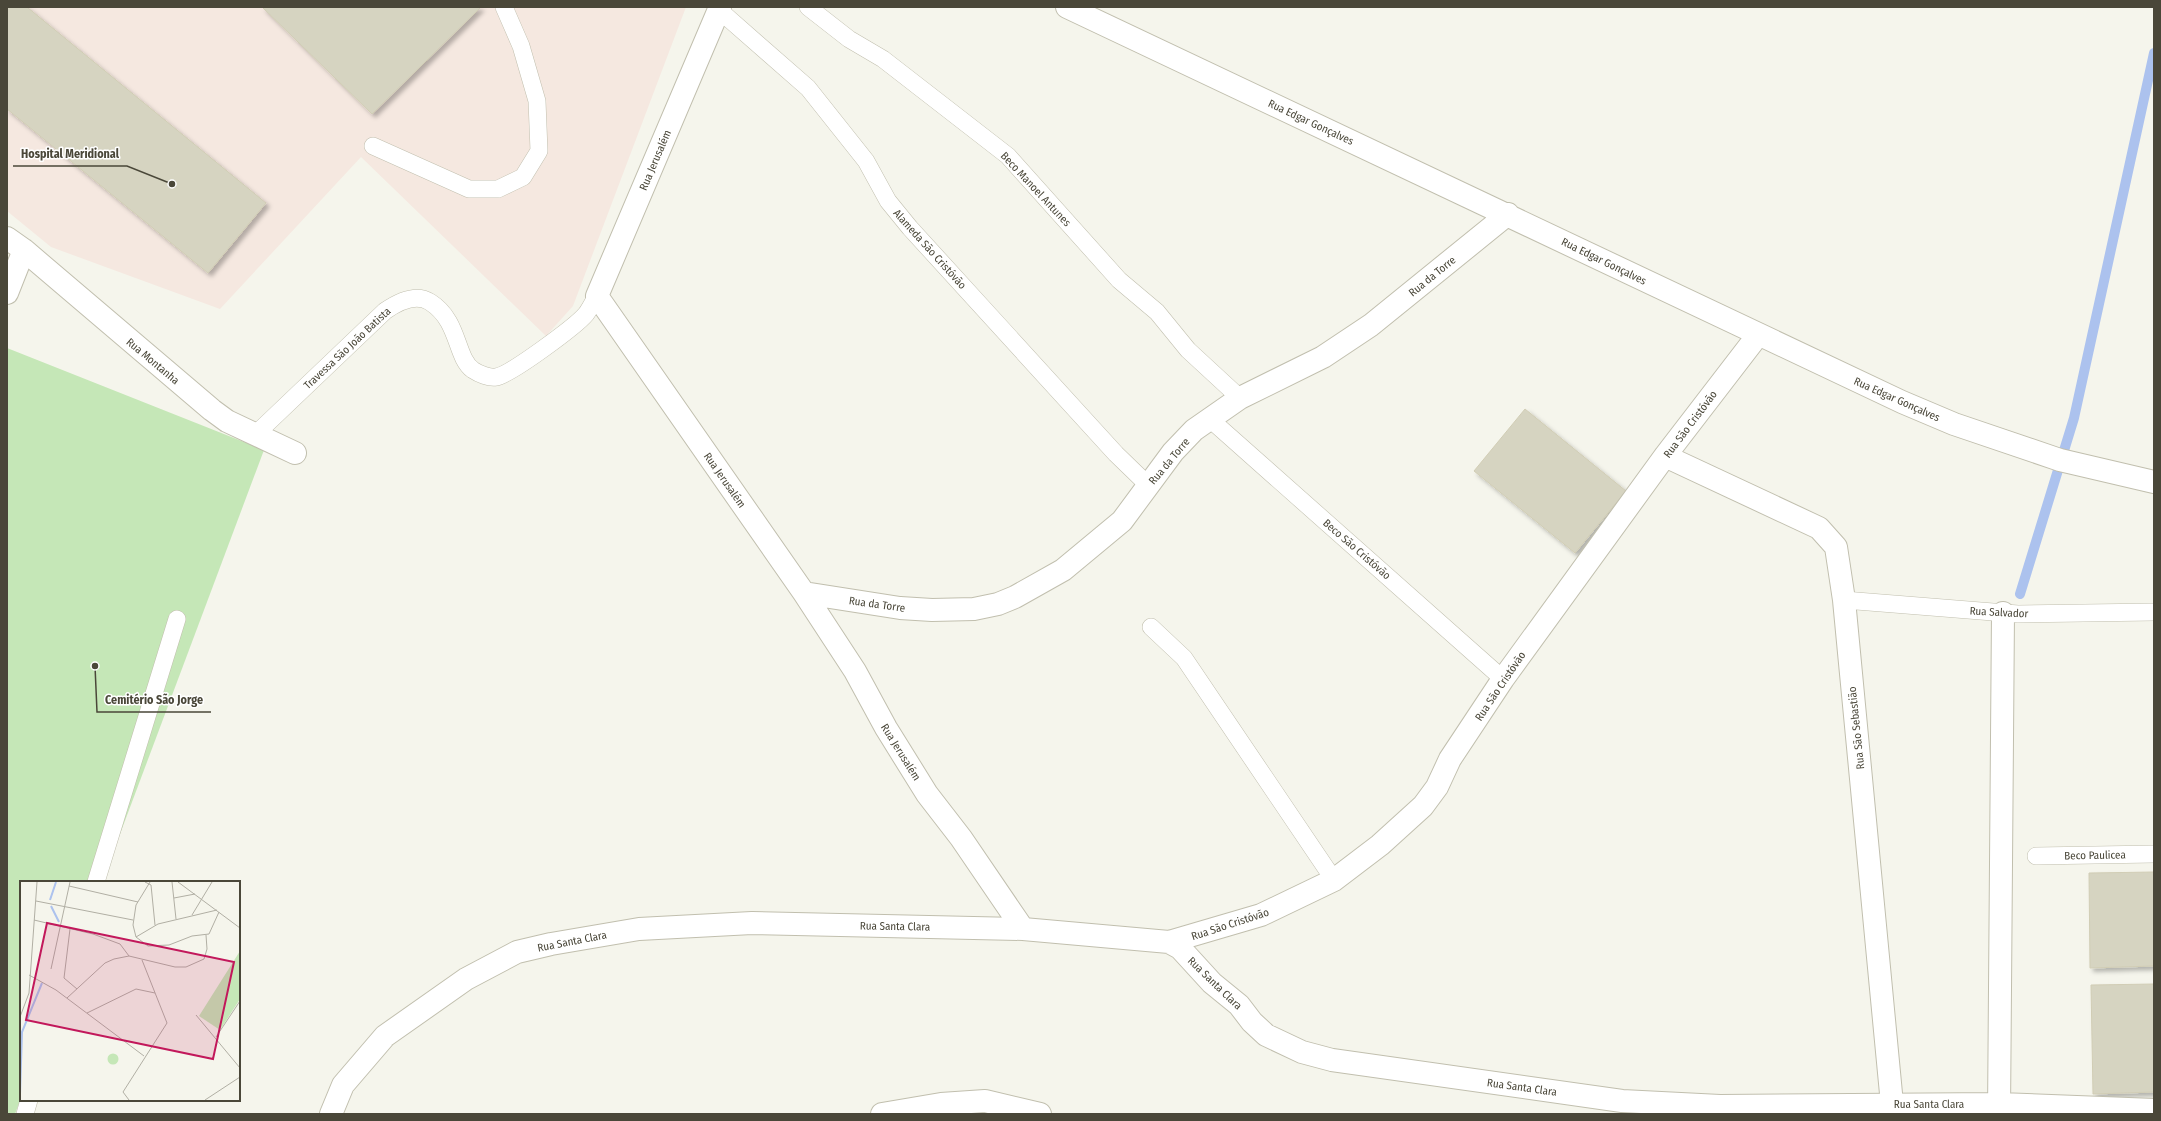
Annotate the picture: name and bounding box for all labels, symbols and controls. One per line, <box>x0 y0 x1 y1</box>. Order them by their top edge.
street label: Rua Edgar Gonçalves <box>1266 97 1356 148</box>
street label: Rua Jerusalém <box>637 128 674 192</box>
callout: Hospital Meridional <box>13 142 127 166</box>
text: Hospital Meridional <box>21 147 120 161</box>
street label: Beco Manoel Antunes <box>998 149 1074 229</box>
street label: Alameda São Cristóvão <box>890 207 969 292</box>
street label: Rua Edgar Gonçalves <box>1559 235 1649 288</box>
street label: Rua da Torre <box>1406 254 1458 299</box>
street label: Travessa São João Batista <box>301 305 393 392</box>
street label: Rua Montanha <box>124 336 182 387</box>
street label: Rua Edgar Gonçalves <box>1852 375 1942 424</box>
street label: Rua São Cristóvão <box>1661 388 1720 460</box>
street label: Rua da Torre <box>1146 435 1193 487</box>
street label: Rua Jerusalém <box>701 450 748 510</box>
street label: Beco São Cristóvão <box>1320 516 1393 582</box>
street label: Rua da Torre <box>848 594 906 615</box>
street label: Rua Salvador <box>1969 604 2029 621</box>
street label: Rua São Cristóvão <box>1472 649 1529 723</box>
street label: Rua São Sebastião <box>1846 686 1867 770</box>
callout: Cemitério São Jorge <box>97 688 211 712</box>
text: Cemitério São Jorge <box>105 693 203 707</box>
street label: Rua Jerusalém <box>878 722 923 783</box>
street label: Beco Paulicea <box>2064 848 2126 863</box>
inset map <box>20 881 240 1101</box>
street label: Rua São Cristóvão <box>1190 906 1271 943</box>
street label: Rua Santa Clara <box>860 919 930 934</box>
street label: Rua Santa Clara <box>536 928 608 955</box>
street label: Rua Santa Clara <box>1185 954 1245 1013</box>
street label: Rua Santa Clara <box>1486 1076 1558 1099</box>
street label: Rua Santa Clara <box>1894 1098 1964 1111</box>

